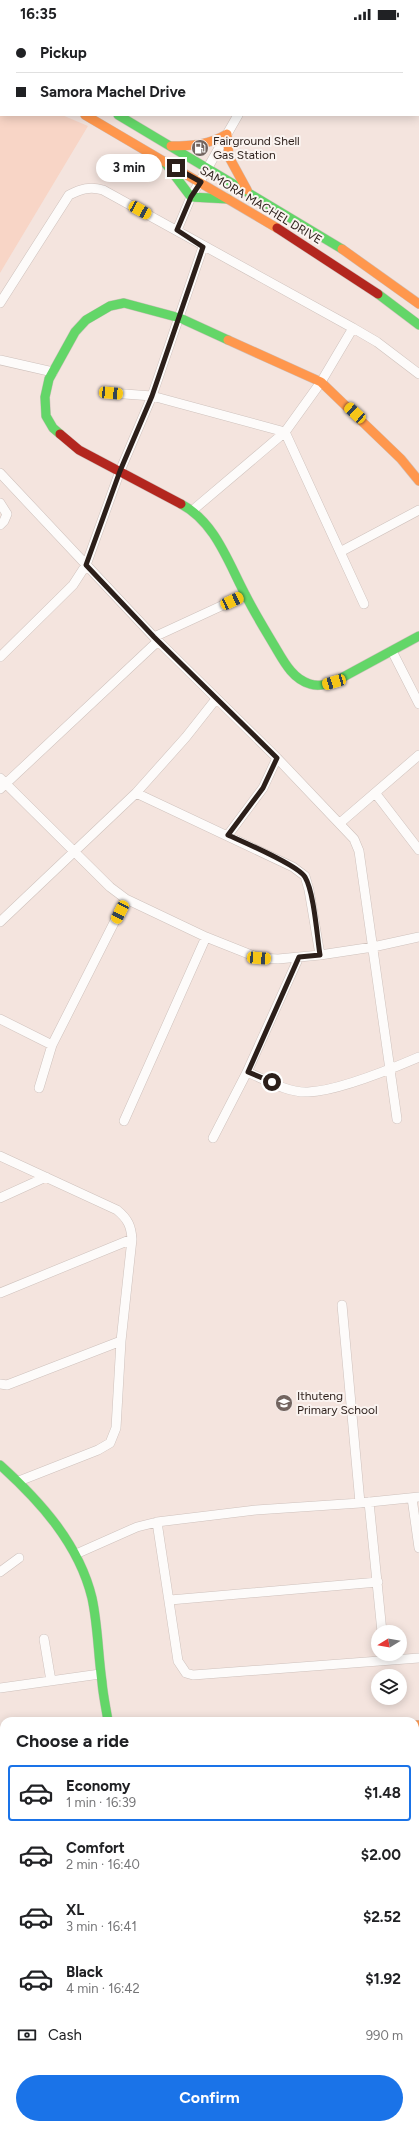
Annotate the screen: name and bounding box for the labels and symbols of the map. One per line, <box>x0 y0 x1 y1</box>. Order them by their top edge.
place label: Fairground Shell Gas Station <box>213 134 300 162</box>
fuel station icon: Fairground Shell Gas Station <box>190 138 210 158</box>
callout: 3 min <box>96 154 162 182</box>
route end <box>167 159 185 177</box>
street label: SAMORA MACHEL DRIVE <box>197 163 325 247</box>
car <box>127 199 153 221</box>
car <box>99 386 123 400</box>
car <box>342 401 368 425</box>
car <box>219 590 245 612</box>
car <box>321 673 347 691</box>
car <box>109 899 131 925</box>
car <box>247 951 271 965</box>
route start <box>263 1073 281 1091</box>
place label: Ithuteng Primary School <box>297 1389 378 1417</box>
school or university icon: Ithuteng Primary School <box>274 1393 294 1413</box>
north arrow <box>371 1625 407 1661</box>

